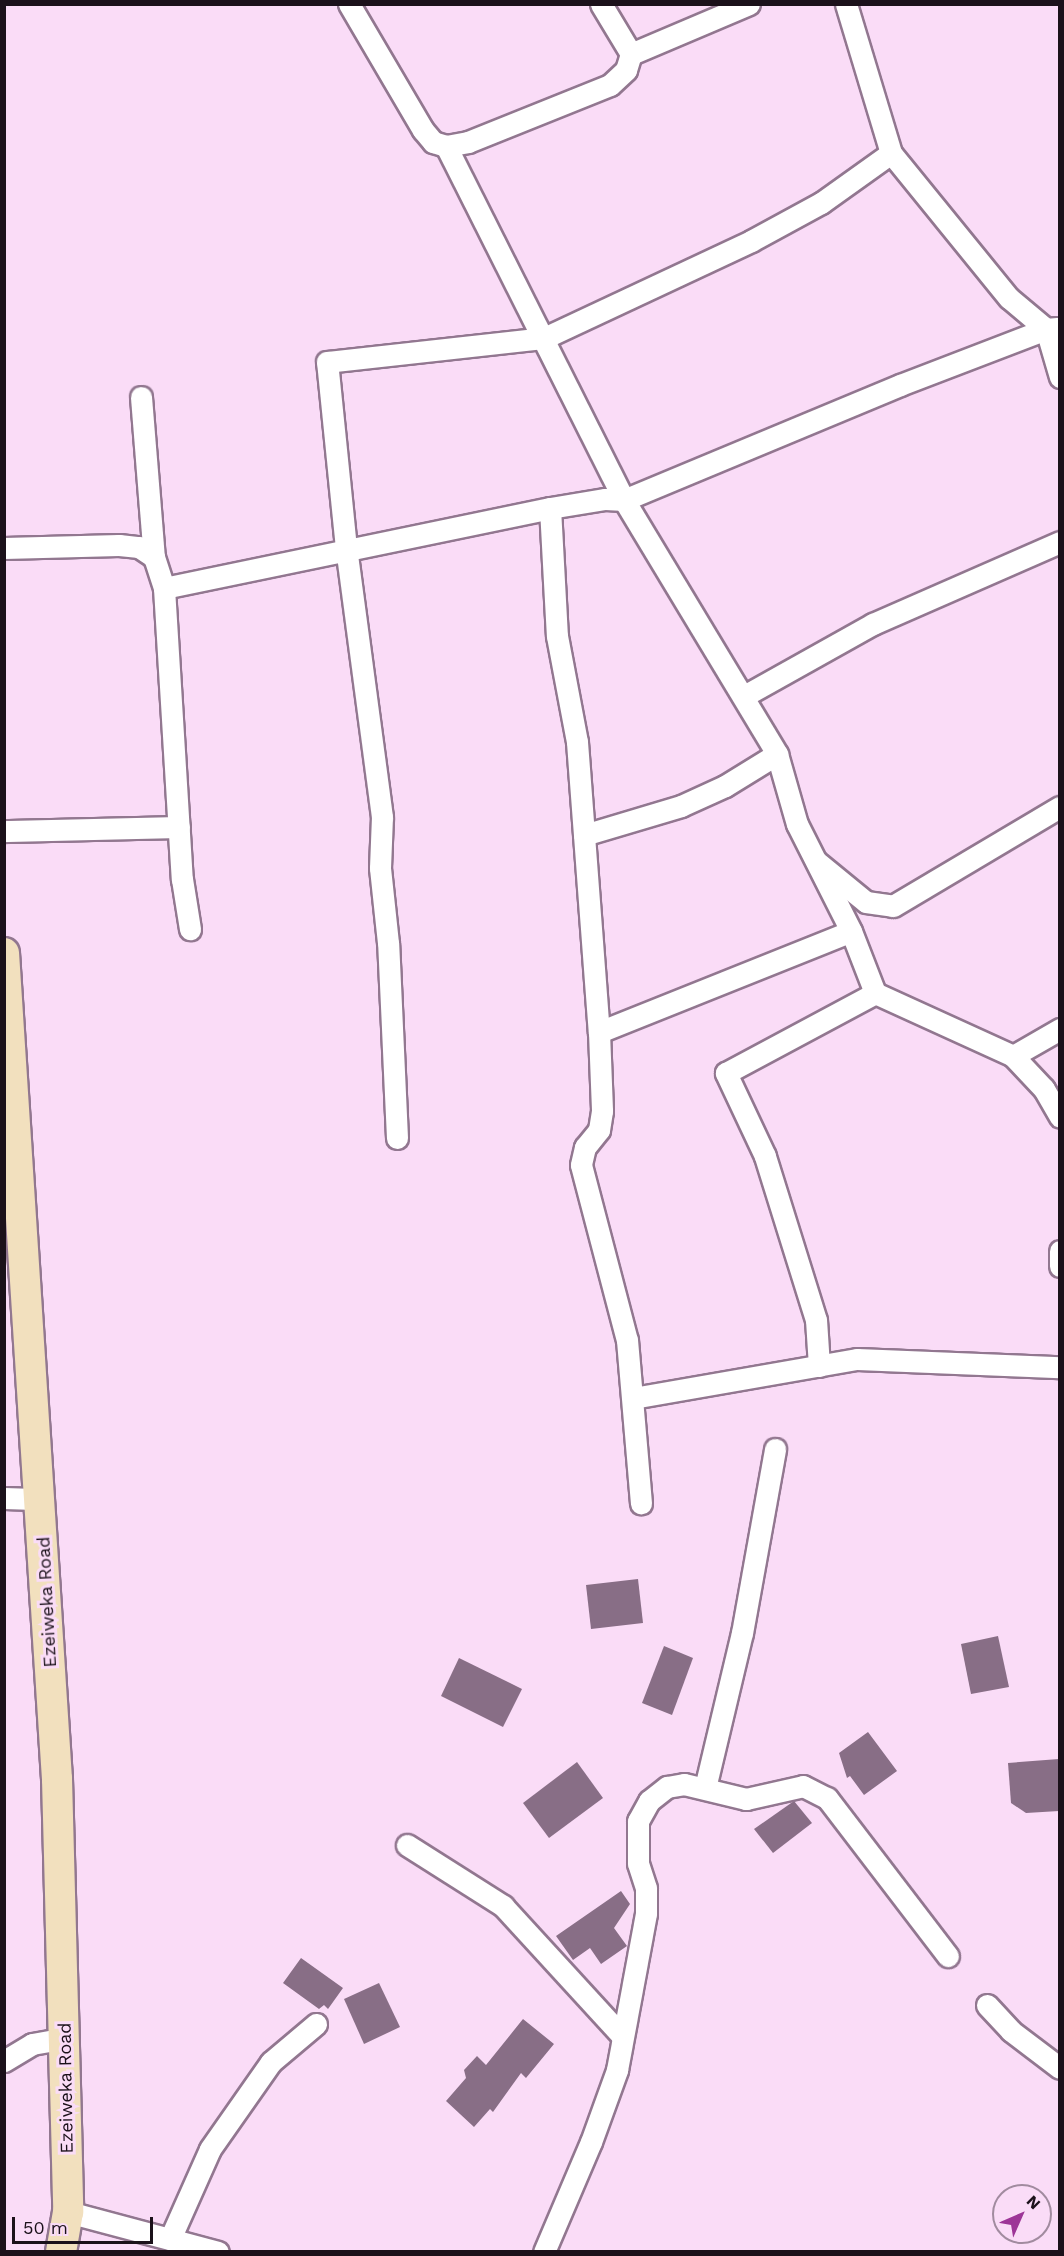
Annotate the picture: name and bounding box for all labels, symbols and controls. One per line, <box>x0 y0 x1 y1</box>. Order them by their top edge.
street label: Ezeiweka Road <box>33 1536 61 1668</box>
street label: Ezeiweka Road <box>54 2022 78 2154</box>
north arrow <box>992 2184 1052 2244</box>
text: N <box>1023 2191 1045 2213</box>
scale bar <box>15 2205 156 2243</box>
text: 50 m <box>23 2217 68 2238</box>

